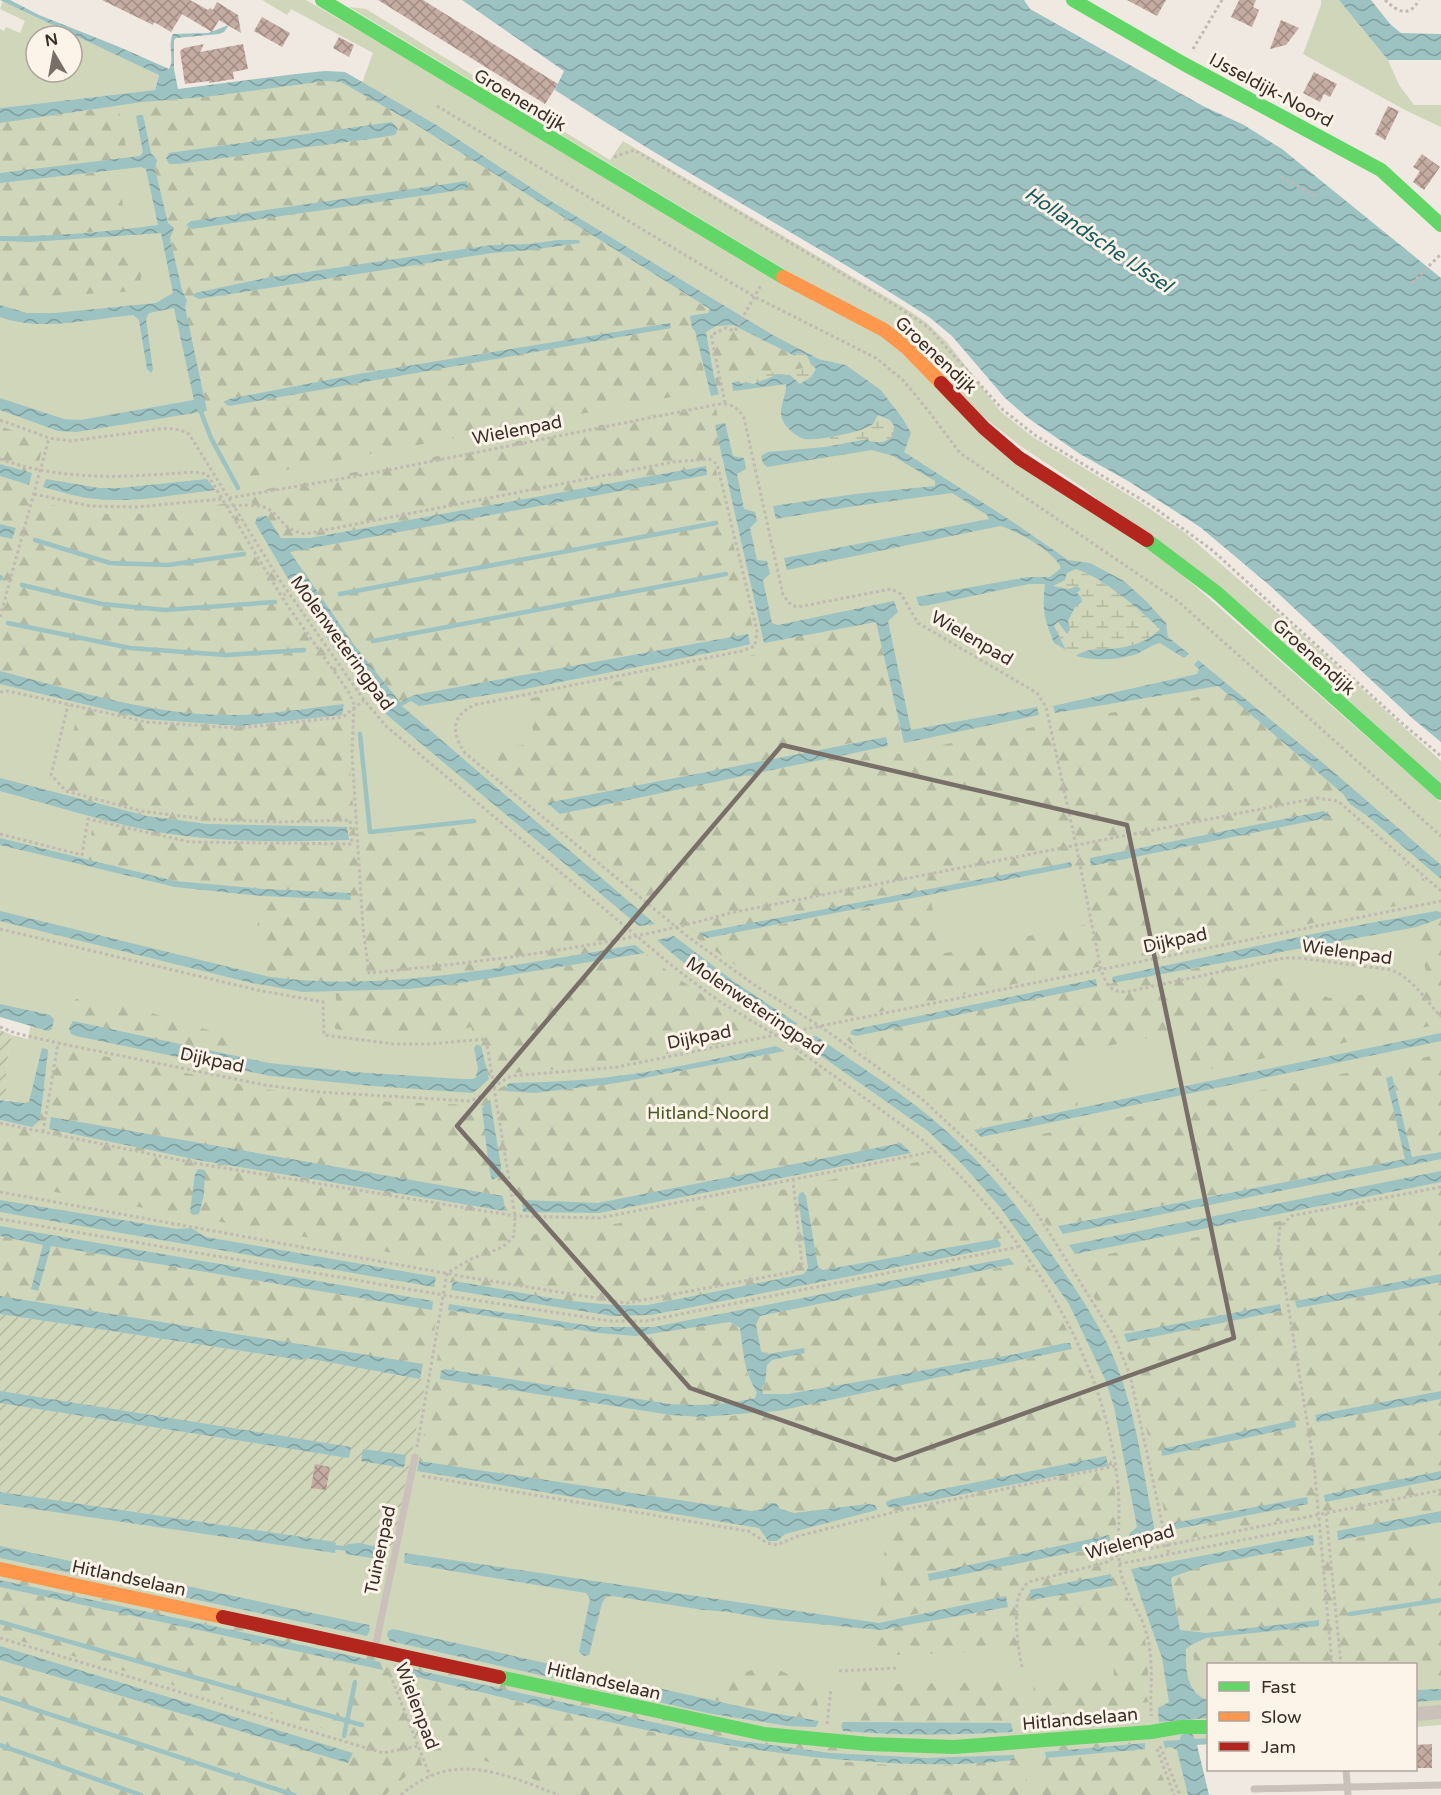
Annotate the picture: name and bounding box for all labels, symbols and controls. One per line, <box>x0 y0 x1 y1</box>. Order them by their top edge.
north arrow <box>24 24 84 84</box>
text: N <box>44 29 60 51</box>
street label: IJsseldijk-Noord <box>1205 48 1337 132</box>
street label: Groenendijk <box>470 64 570 136</box>
water label: Hollandsche IJssel <box>1020 182 1178 299</box>
street label: Groenendijk <box>891 312 982 399</box>
street label: Wielenpad <box>470 411 564 449</box>
street label: Molenweteringpad <box>286 571 398 715</box>
street label: Wielenpad <box>927 606 1017 670</box>
street label: Groenendijk <box>1268 614 1360 700</box>
street label: Dijkpad <box>1141 922 1209 958</box>
street label: Wielenpad <box>1300 935 1394 969</box>
street label: Molenweteringpad <box>682 952 828 1060</box>
street label: Dijkpad <box>665 1020 733 1054</box>
street label: Dijkpad <box>178 1042 246 1078</box>
park label: Hitland-Noord <box>647 1102 769 1124</box>
street label: Tuinenpad <box>360 1504 400 1596</box>
street label: Wielenpad <box>1083 1520 1177 1564</box>
street label: Hitlandselaan <box>70 1555 188 1601</box>
street label: Hitlandselaan <box>545 1657 663 1705</box>
street label: Wielenpad <box>390 1660 444 1752</box>
legend <box>1207 1663 1417 1771</box>
text: Fast <box>1261 1676 1296 1698</box>
street label: Hitlandselaan <box>1021 1703 1139 1735</box>
text: Slow <box>1261 1706 1302 1728</box>
text: Jam <box>1261 1736 1296 1758</box>

